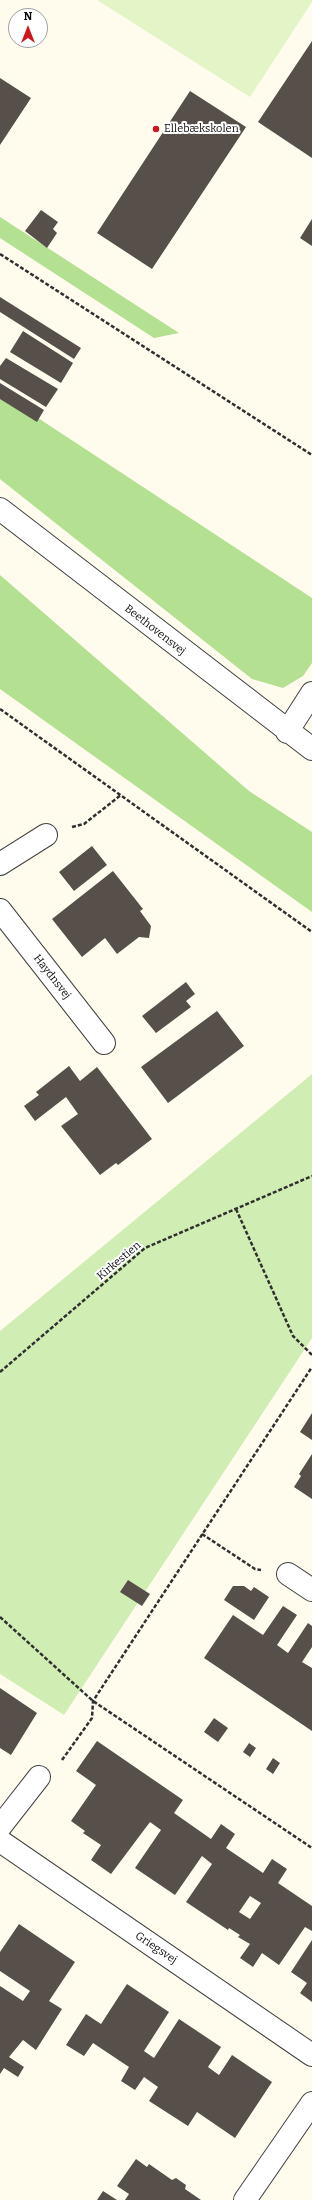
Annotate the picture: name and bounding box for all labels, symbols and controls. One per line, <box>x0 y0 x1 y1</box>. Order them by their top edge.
north arrow <box>8 8 48 48</box>
text: N <box>24 10 32 23</box>
place label: Ellebækskolen <box>164 122 239 136</box>
marker: Ellebækskolen <box>151 124 161 134</box>
street label: Beethovensvej <box>122 602 188 658</box>
street label: Haydnsvej <box>31 952 73 1002</box>
street label: Kirkestien <box>94 1239 144 1283</box>
street label: Griegsvej <box>133 1929 179 1967</box>

